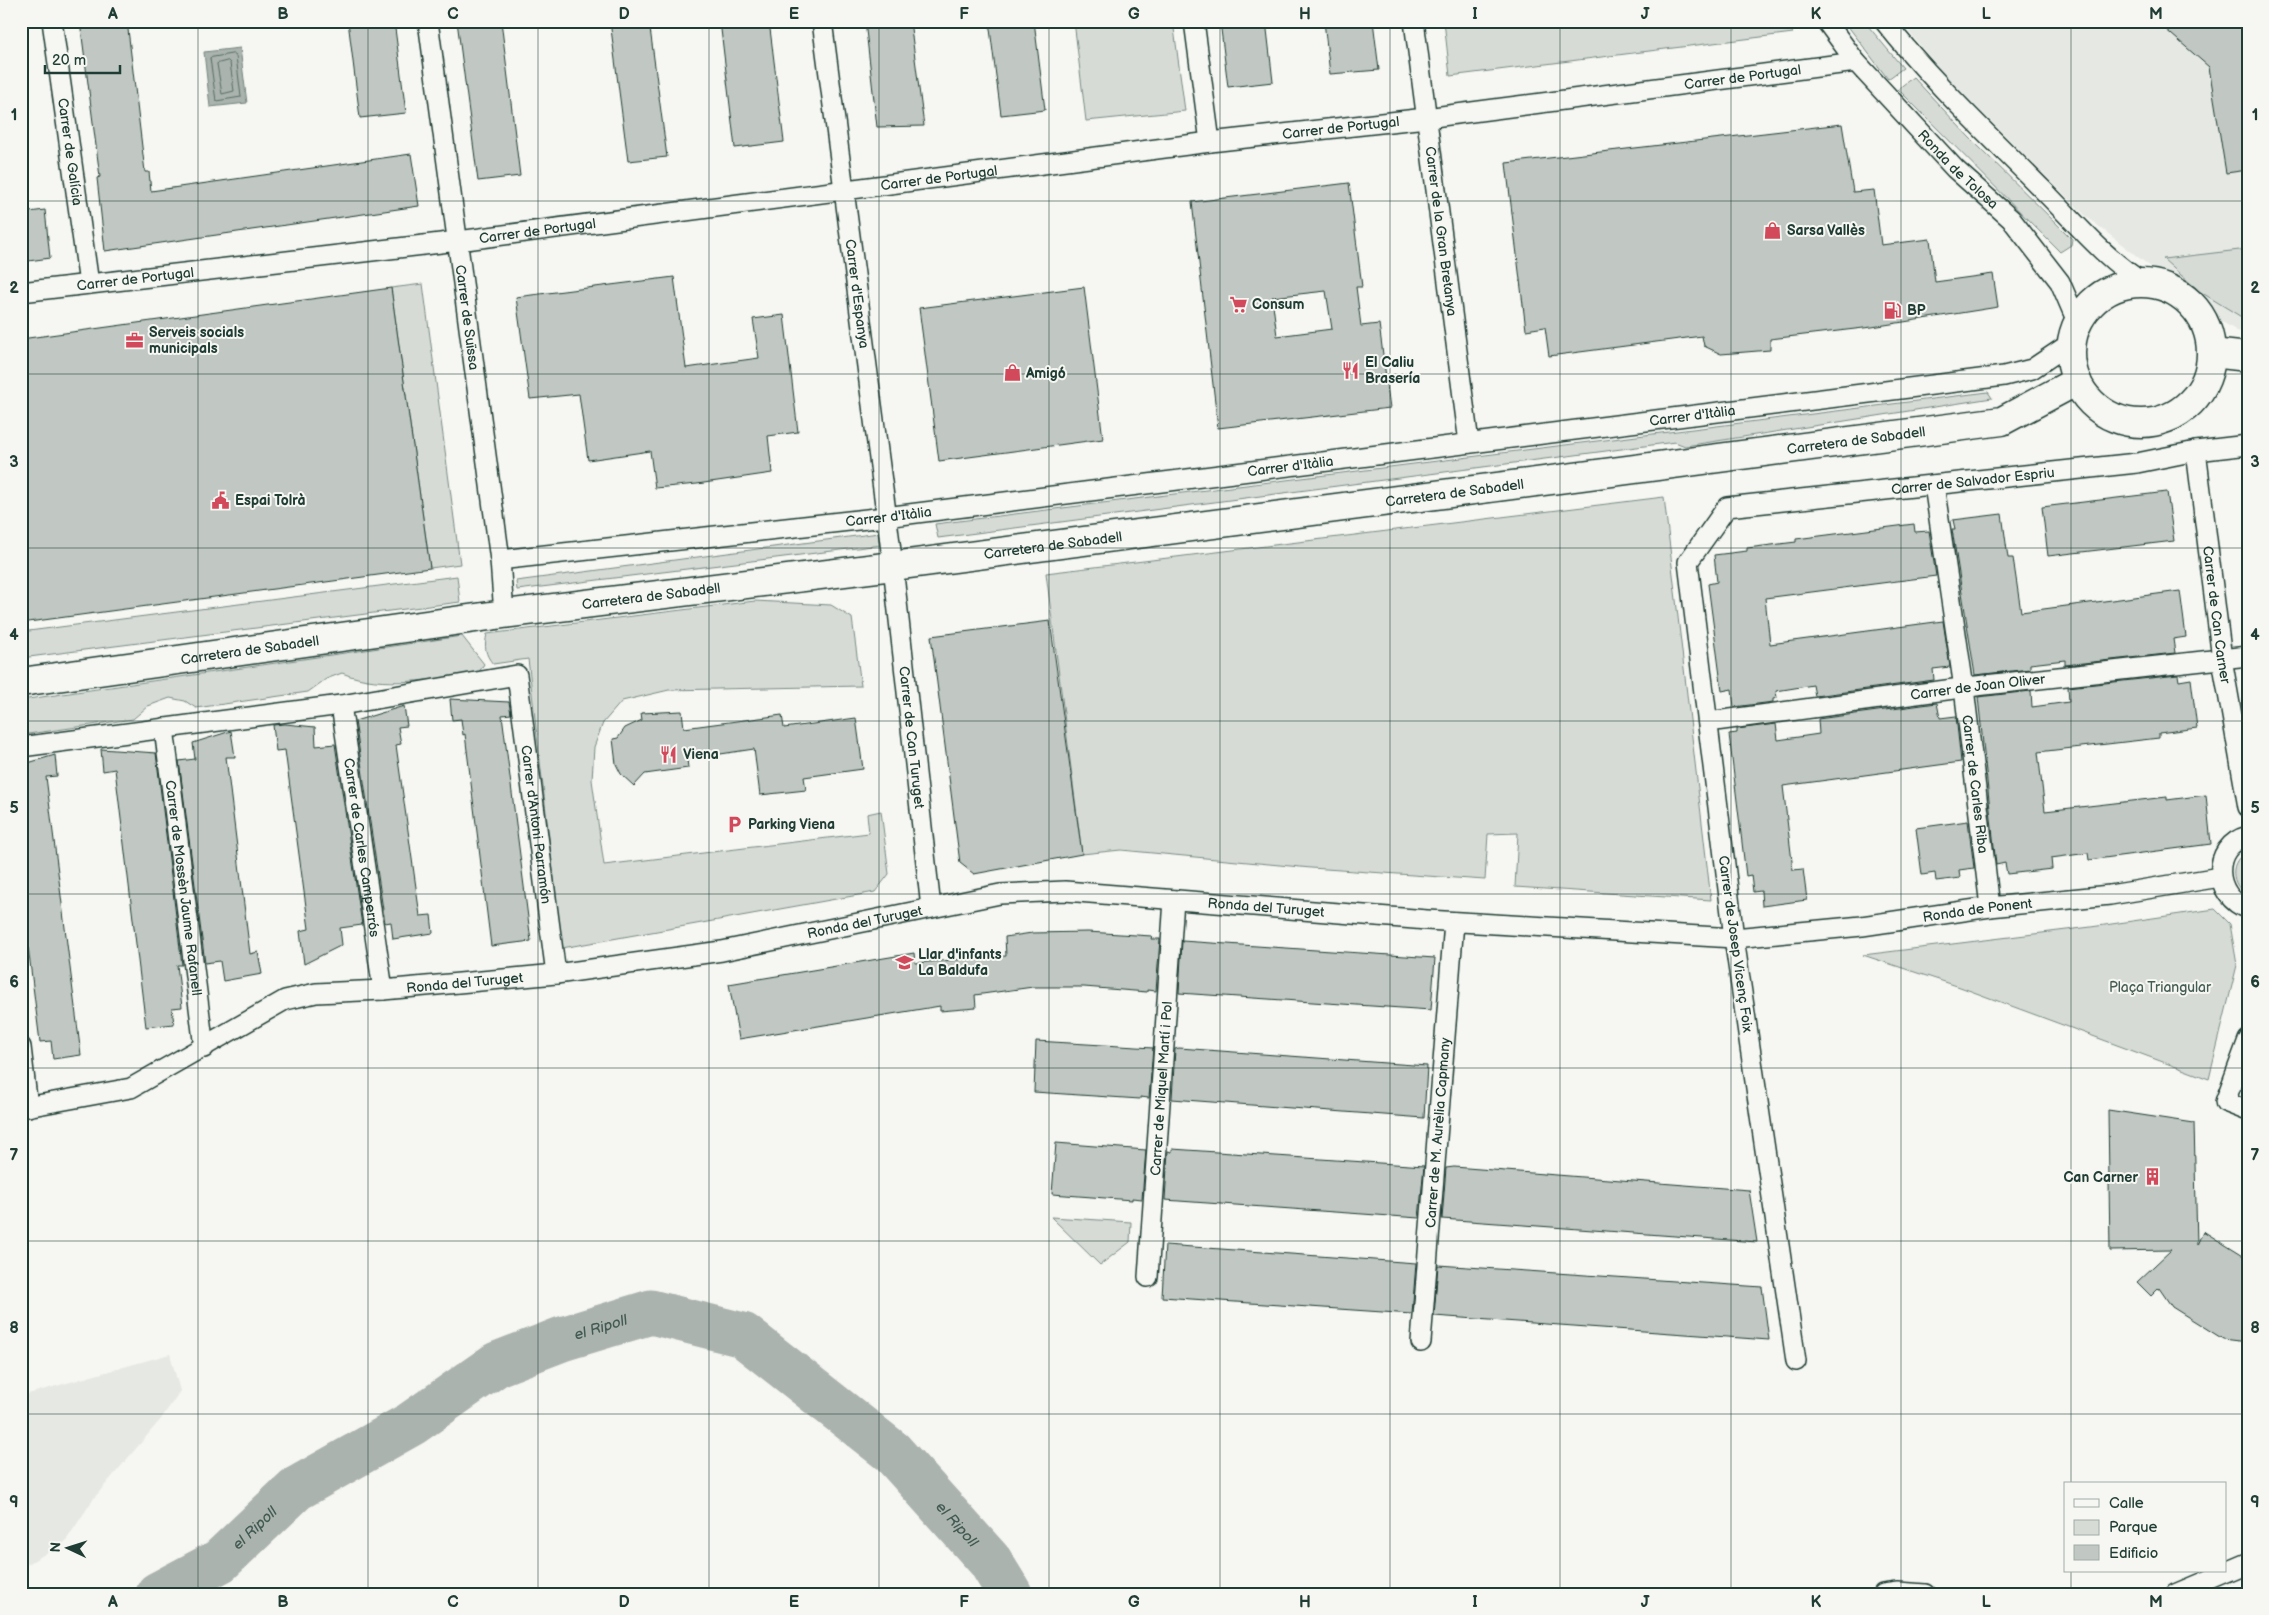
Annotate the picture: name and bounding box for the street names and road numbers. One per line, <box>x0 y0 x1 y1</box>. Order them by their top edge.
street label: Carrer de Portugal <box>1683 61 1802 93</box>
street label: Carrer de Galícia <box>54 97 86 207</box>
street label: Carrer de Portugal <box>1281 113 1400 143</box>
street label: Ronda de Tolosa <box>1914 126 2002 213</box>
street label: Carrer de la Gran Bretanya <box>1421 145 1460 317</box>
street label: Carrer de Portugal <box>880 162 998 194</box>
street label: Carrer de Portugal <box>478 215 597 247</box>
street label: Carrer d'Espanya <box>841 238 873 350</box>
street label: Carrer de Portugal <box>76 264 195 294</box>
street label: Carrer de Suïssa <box>452 264 483 371</box>
street label: Carrer d'Itàlia <box>1648 402 1736 430</box>
street label: Carretera de Sabadell <box>1786 423 1926 458</box>
street label: Carrer d'Itàlia <box>1246 453 1335 480</box>
street label: Carrer de Salvador Espriu <box>1890 464 2055 498</box>
street label: Carretera de Sabadell <box>1384 476 1525 511</box>
street label: Carrer d'Itàlia <box>845 503 933 530</box>
street label: Carretera de Sabadell <box>983 528 1123 563</box>
street label: Carrer de Can Carner <box>2199 545 2234 686</box>
street label: Carretera de Sabadell <box>581 579 721 613</box>
street label: Carretera de Sabadell <box>180 632 320 668</box>
street label: Carrer de Can Turuget <box>895 665 928 810</box>
street label: Carrer de Joan Oliver <box>1909 670 2047 704</box>
street label: Carrer de Carles Riba <box>1958 714 1992 854</box>
street label: Carrer d'Antoni Parramón <box>517 744 555 905</box>
street label: Carrer de Carles Camperrós <box>340 757 383 938</box>
street label: Carrer de Mossèn Jaume Rafanell <box>162 779 205 996</box>
street label: Carrer de Josep Vicenç Foix <box>1715 855 1756 1034</box>
street label: Ronda del Turuget <box>1207 894 1326 921</box>
street label: Ronda de Ponent <box>1922 895 2034 926</box>
street label: Ronda del Turuget <box>806 902 925 942</box>
street label: Ronda del Turuget <box>406 969 525 997</box>
street label: Carrer de Miquel Martí i Pol <box>1147 1001 1176 1176</box>
street label: Carrer de M. Aurèlia Capmany <box>1422 1036 1454 1229</box>

